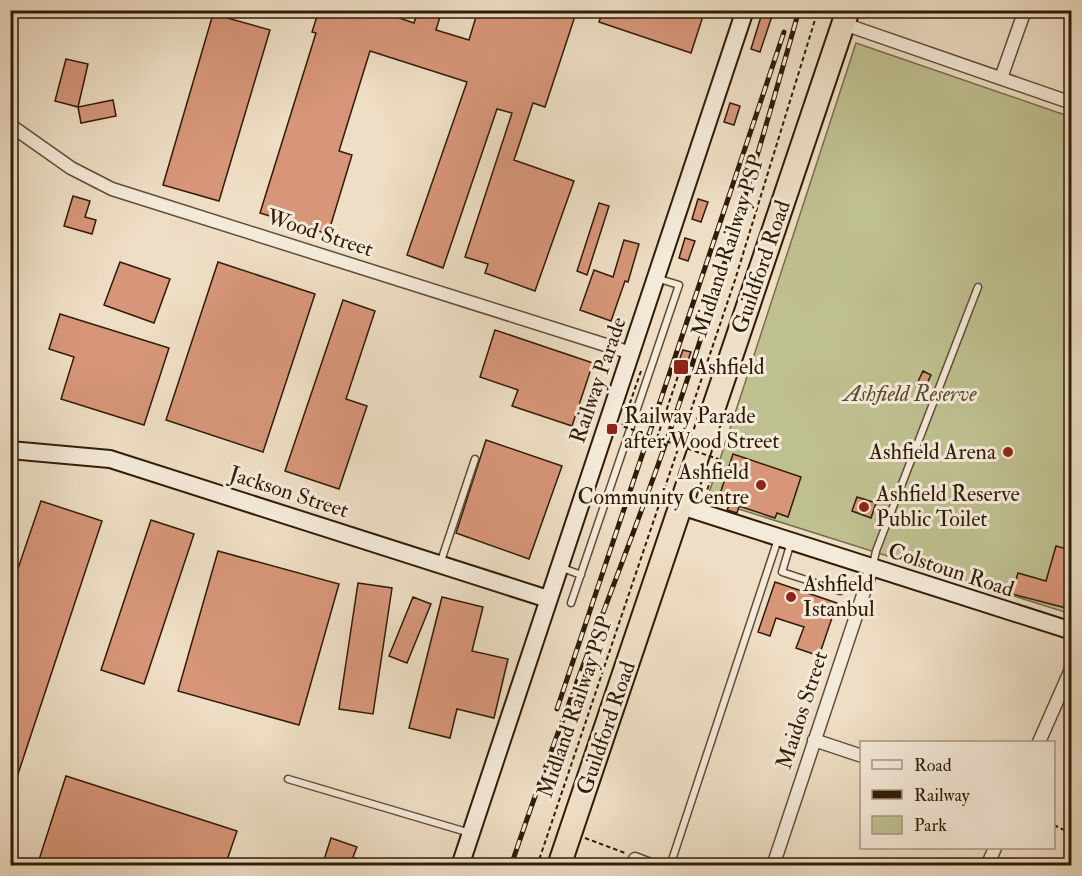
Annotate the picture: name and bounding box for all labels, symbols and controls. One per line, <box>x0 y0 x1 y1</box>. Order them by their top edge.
street label: Midland Railway PSP <box>685 151 771 341</box>
street label: Guildford Road <box>725 196 797 337</box>
street label: Wood Street <box>262 202 377 263</box>
street label: Railway Parade <box>563 313 633 447</box>
place label: Ashfield <box>693 353 765 381</box>
marker: Ashfield <box>672 358 690 376</box>
park label: Ashfield Reserve <box>841 380 977 408</box>
place label: Railway Parade after Wood Street <box>624 402 779 455</box>
marker: Railway Parade after Wood Street <box>605 422 619 436</box>
place label: Ashfield Arena <box>868 438 997 466</box>
marker: Ashfield Arena <box>1001 445 1015 459</box>
place label: Ashfield Community Centre <box>577 458 749 511</box>
street label: Jackson Street <box>225 459 352 524</box>
marker: Ashfield Community Centre <box>754 478 768 492</box>
place label: Ashfield Reserve Public Toilet <box>875 480 1020 533</box>
marker: Ashfield Reserve Public Toilet <box>857 500 871 514</box>
street label: Colstoun Road <box>884 536 1018 604</box>
place label: Ashfield Istanbul <box>802 570 875 623</box>
marker: Ashfield Istanbul <box>784 590 798 604</box>
street label: Midland Railway PSP <box>531 612 619 801</box>
street label: Maidos Street <box>770 647 834 773</box>
street label: Guildford Road <box>570 657 642 798</box>
legend <box>860 741 1055 849</box>
text: Road <box>914 754 952 777</box>
text: Railway <box>914 784 971 807</box>
text: Park <box>914 814 947 837</box>

